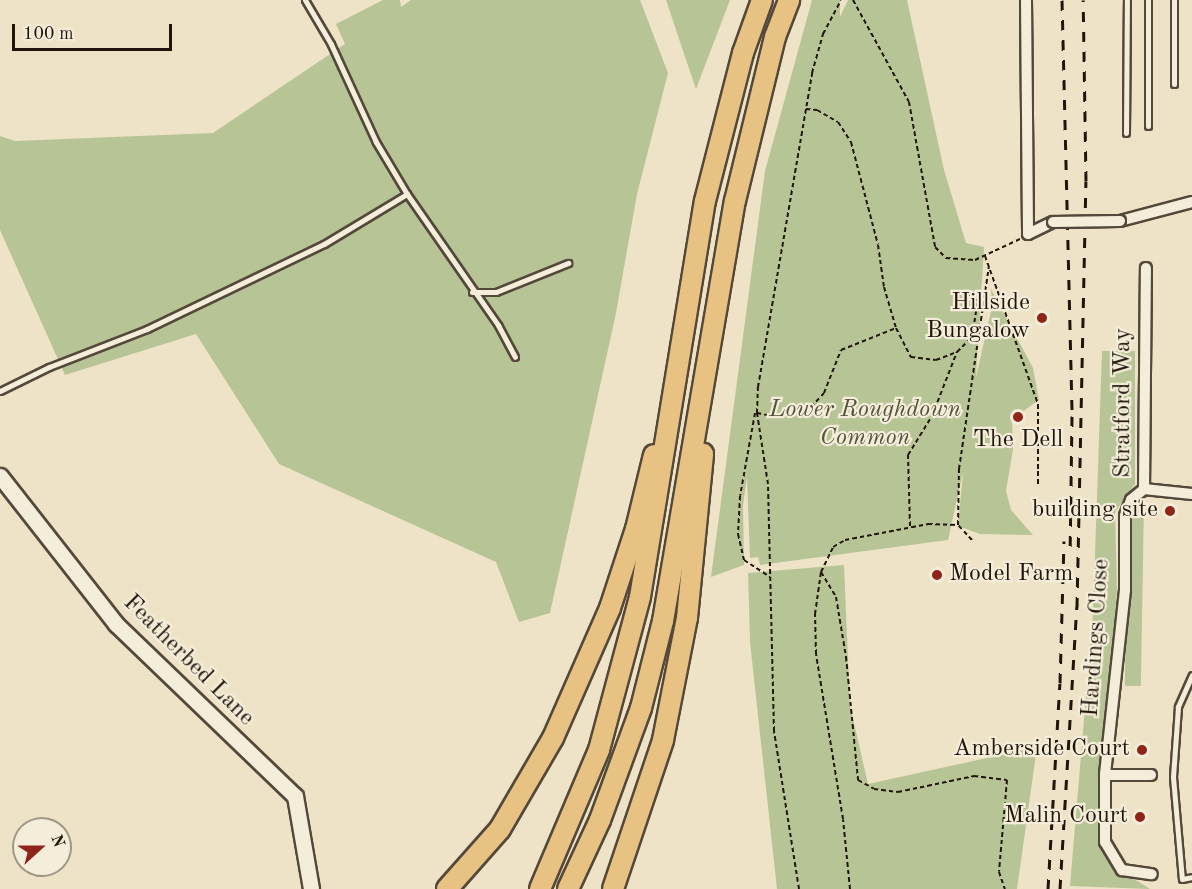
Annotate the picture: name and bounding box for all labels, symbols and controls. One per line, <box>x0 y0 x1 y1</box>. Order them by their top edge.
scale bar <box>15 12 176 50</box>
text: 100 m <box>23 25 74 43</box>
place label: Hillside Bungalow <box>926 290 1030 346</box>
marker: Hillside Bungalow <box>1035 311 1049 325</box>
street label: Stratford Way <box>1110 328 1138 478</box>
park label: Lower Roughdown Common <box>769 397 961 453</box>
marker: The Dell <box>1011 410 1025 424</box>
place label: The Dell <box>973 427 1063 455</box>
place label: building site <box>1032 497 1158 525</box>
marker: building site <box>1163 504 1177 518</box>
street label: Hardings Close <box>1077 558 1117 718</box>
place label: Model Farm <box>949 561 1073 589</box>
marker: Model Farm <box>930 568 944 582</box>
street label: Featherbed Lane <box>116 589 260 733</box>
place label: Amberside Court <box>953 736 1130 764</box>
marker: Amberside Court <box>1135 743 1149 757</box>
place label: Malin Court <box>1004 803 1128 831</box>
marker: Malin Court <box>1133 810 1147 824</box>
north arrow <box>12 817 72 877</box>
text: N <box>47 833 67 850</box>

